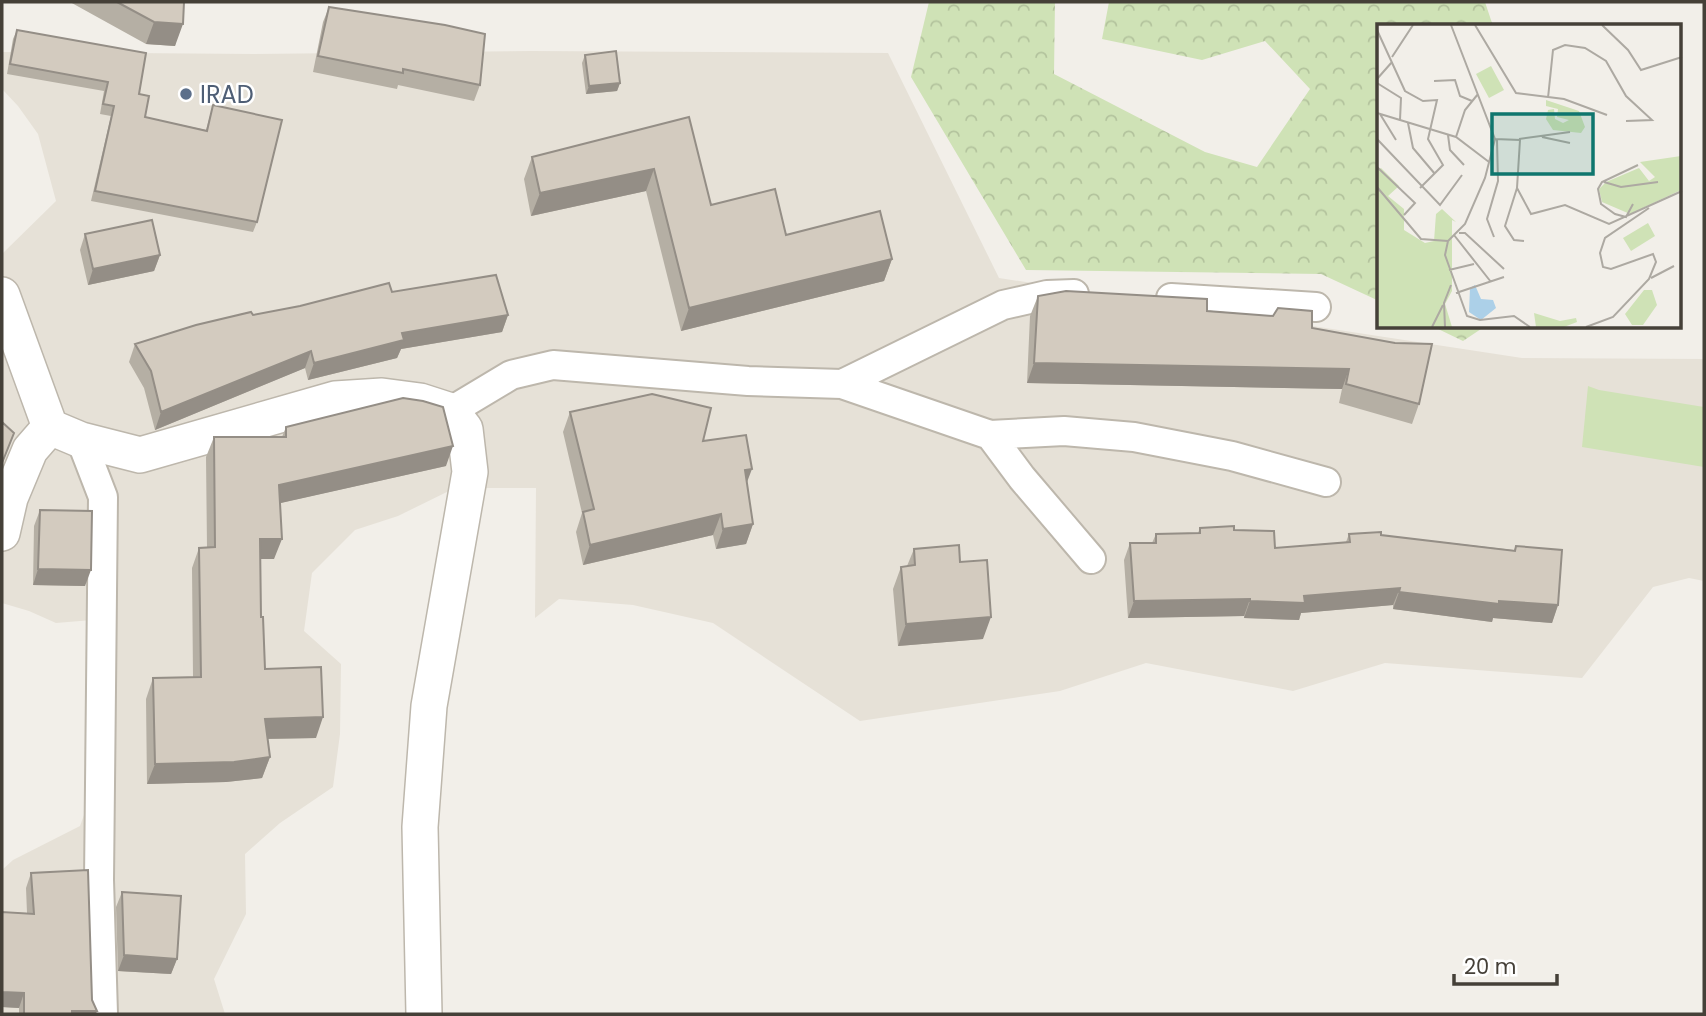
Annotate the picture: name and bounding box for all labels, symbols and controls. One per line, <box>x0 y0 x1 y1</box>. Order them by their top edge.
inset map <box>1377 24 1682 329</box>
place label: IRAD <box>200 78 254 111</box>
marker: IRAD <box>178 86 194 102</box>
scale bar <box>1454 942 1557 986</box>
text: 20 m <box>1464 952 1517 981</box>

